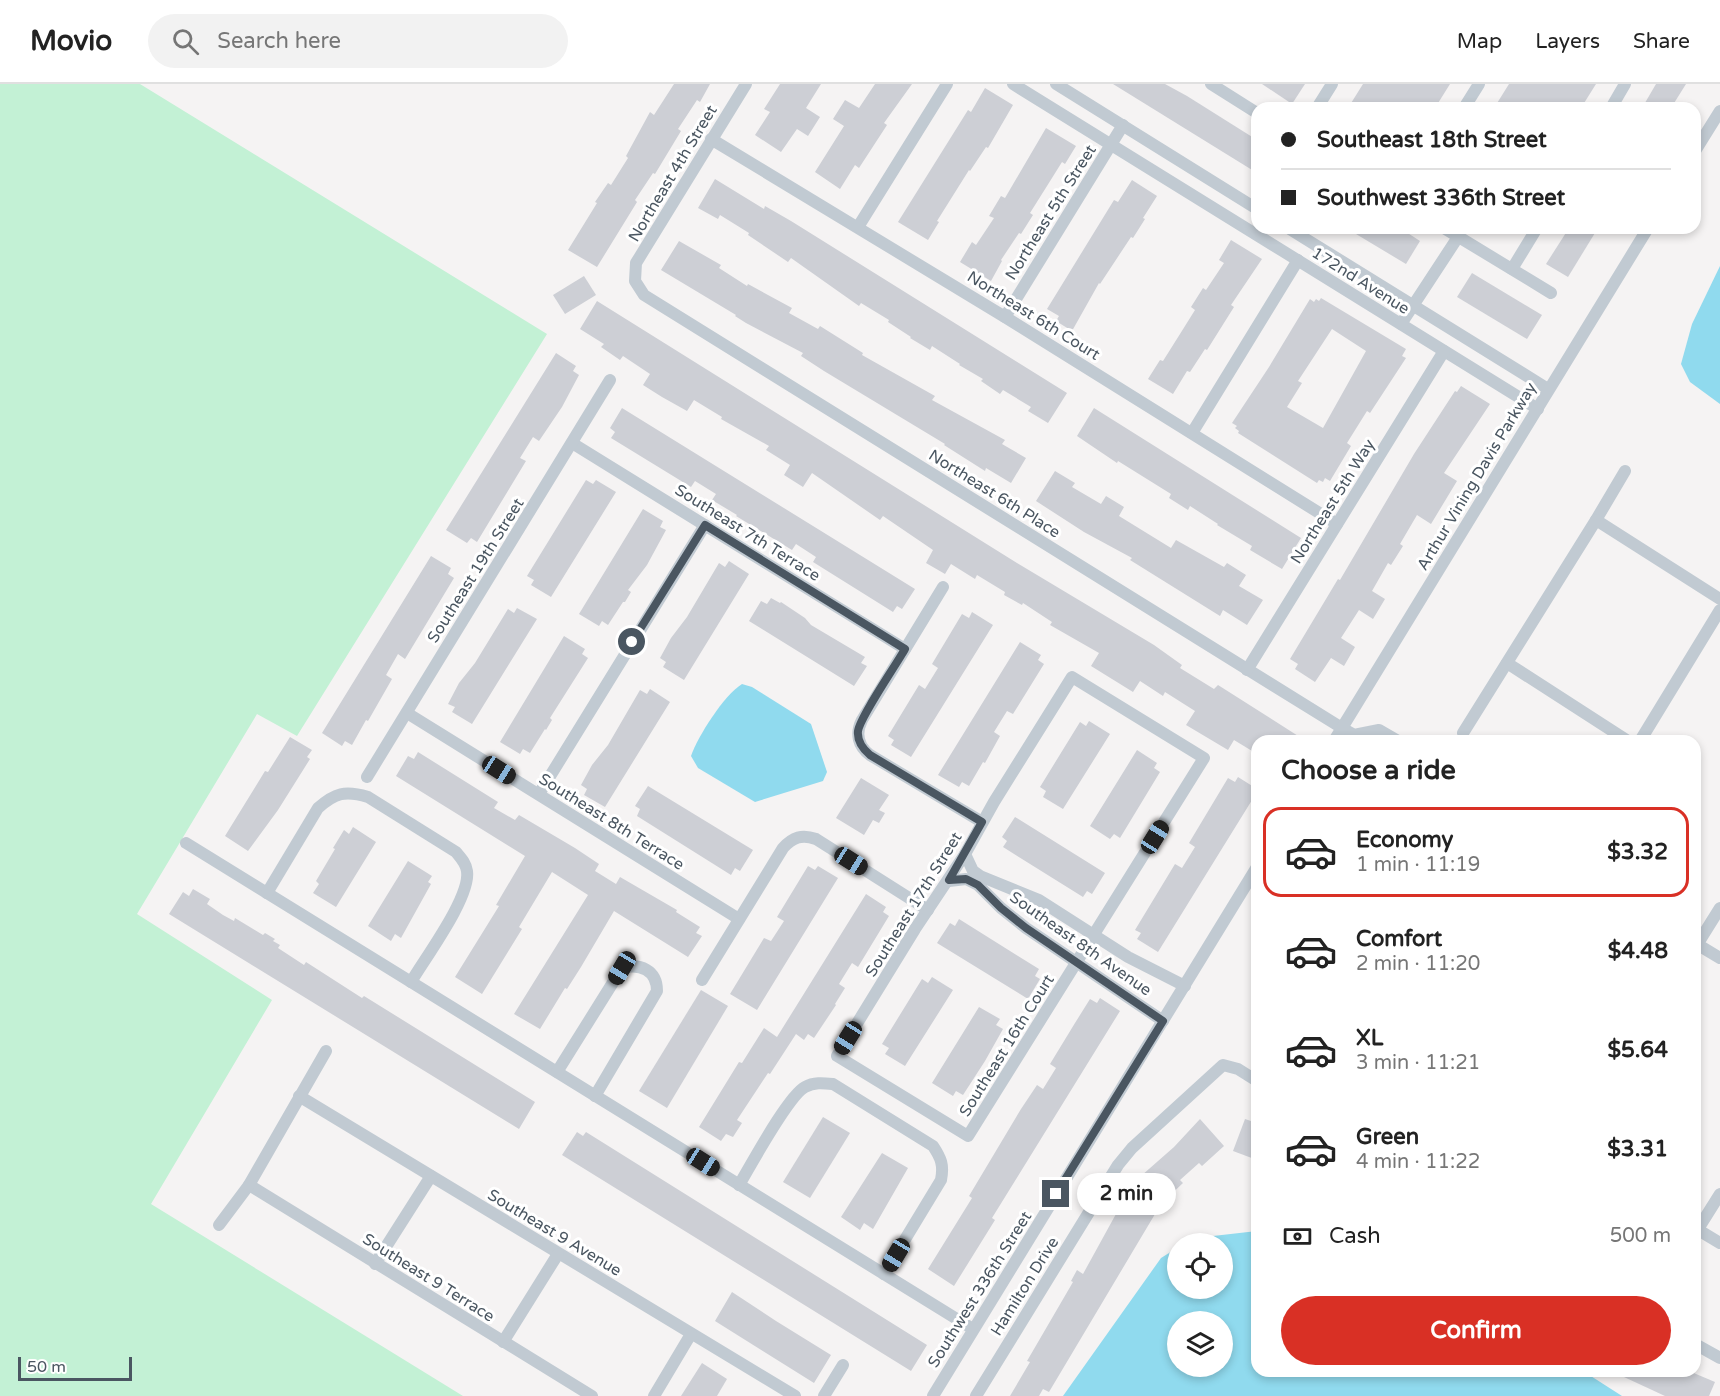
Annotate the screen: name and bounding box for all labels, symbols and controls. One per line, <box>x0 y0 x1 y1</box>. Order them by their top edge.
search box <box>148 14 568 68</box>
text: Movio <box>30 24 112 58</box>
icon: search <box>169 25 202 58</box>
text: Search here <box>217 28 341 54</box>
text: Map <box>1457 29 1502 54</box>
text: Layers <box>1535 29 1600 54</box>
text: Share <box>1633 29 1690 54</box>
street label: Northeast 4th Street <box>624 101 722 246</box>
text: Southeast 18th Street <box>1317 127 1547 153</box>
street label: Northeast 5th Street <box>1001 141 1101 284</box>
text: Southwest 336th Street <box>1317 185 1565 211</box>
street label: 172nd Avenue <box>1308 243 1413 319</box>
street label: Northeast 6th Court <box>963 267 1104 365</box>
street label: Arthur Vining Davis Parkway <box>1413 379 1541 574</box>
street label: Northeast 5th Way <box>1286 435 1380 568</box>
street label: Northeast 6th Place <box>925 445 1064 542</box>
street label: Southeast 7th Terrace <box>671 480 824 586</box>
street label: Southeast 19th Street <box>423 494 529 647</box>
route start <box>618 628 645 655</box>
car <box>479 753 519 787</box>
text: Choose a ride <box>1281 754 1456 787</box>
street label: Southeast 8th Terrace <box>535 769 688 875</box>
car <box>1138 817 1172 857</box>
icon: car <box>1284 825 1338 879</box>
text: Economy <box>1356 827 1453 853</box>
street label: Southeast 17th Street <box>861 828 967 981</box>
text: $3.32 <box>1607 839 1668 865</box>
car <box>831 844 871 878</box>
text: 1 min · 11:19 <box>1356 853 1480 877</box>
street label: Southeast 8th Avenue <box>1006 887 1155 1000</box>
icon: car <box>1284 924 1338 978</box>
text: Comfort <box>1356 926 1442 952</box>
text: $4.48 <box>1608 938 1668 964</box>
car <box>605 948 639 988</box>
text: 2 min · 11:20 <box>1356 952 1480 976</box>
street label: Southeast 16th Court <box>955 971 1059 1120</box>
car <box>831 1018 865 1058</box>
icon: car <box>1284 1023 1338 1077</box>
text: XL <box>1356 1025 1383 1051</box>
text: $5.64 <box>1607 1037 1668 1063</box>
text: 3 min · 11:21 <box>1356 1051 1480 1075</box>
icon: car <box>1284 1122 1338 1176</box>
text: Green <box>1356 1124 1419 1150</box>
text: $3.31 <box>1607 1136 1668 1162</box>
car <box>683 1145 723 1179</box>
text: 4 min · 11:22 <box>1356 1150 1480 1174</box>
callout: 2 min <box>1077 1173 1176 1215</box>
route end <box>1042 1180 1069 1207</box>
text: 2 min <box>1100 1182 1153 1206</box>
street label: Southeast 9 Avenue <box>484 1185 625 1281</box>
street label: Southwest 336th Street <box>924 1208 1036 1371</box>
icon: cash <box>1281 1220 1314 1253</box>
text: Cash <box>1329 1223 1381 1249</box>
text: 500 m <box>1610 1224 1671 1248</box>
street label: Southeast 9 Terrace <box>359 1229 498 1327</box>
street label: Hamilton Drive <box>986 1233 1063 1340</box>
map controls <box>1167 1233 1233 1377</box>
button: locate <box>1167 1233 1233 1299</box>
car <box>879 1235 913 1275</box>
button: Confirm <box>1281 1296 1671 1365</box>
button: layers <box>1167 1311 1233 1377</box>
scale bar <box>18 1354 132 1382</box>
text: 50 m <box>27 1357 66 1377</box>

